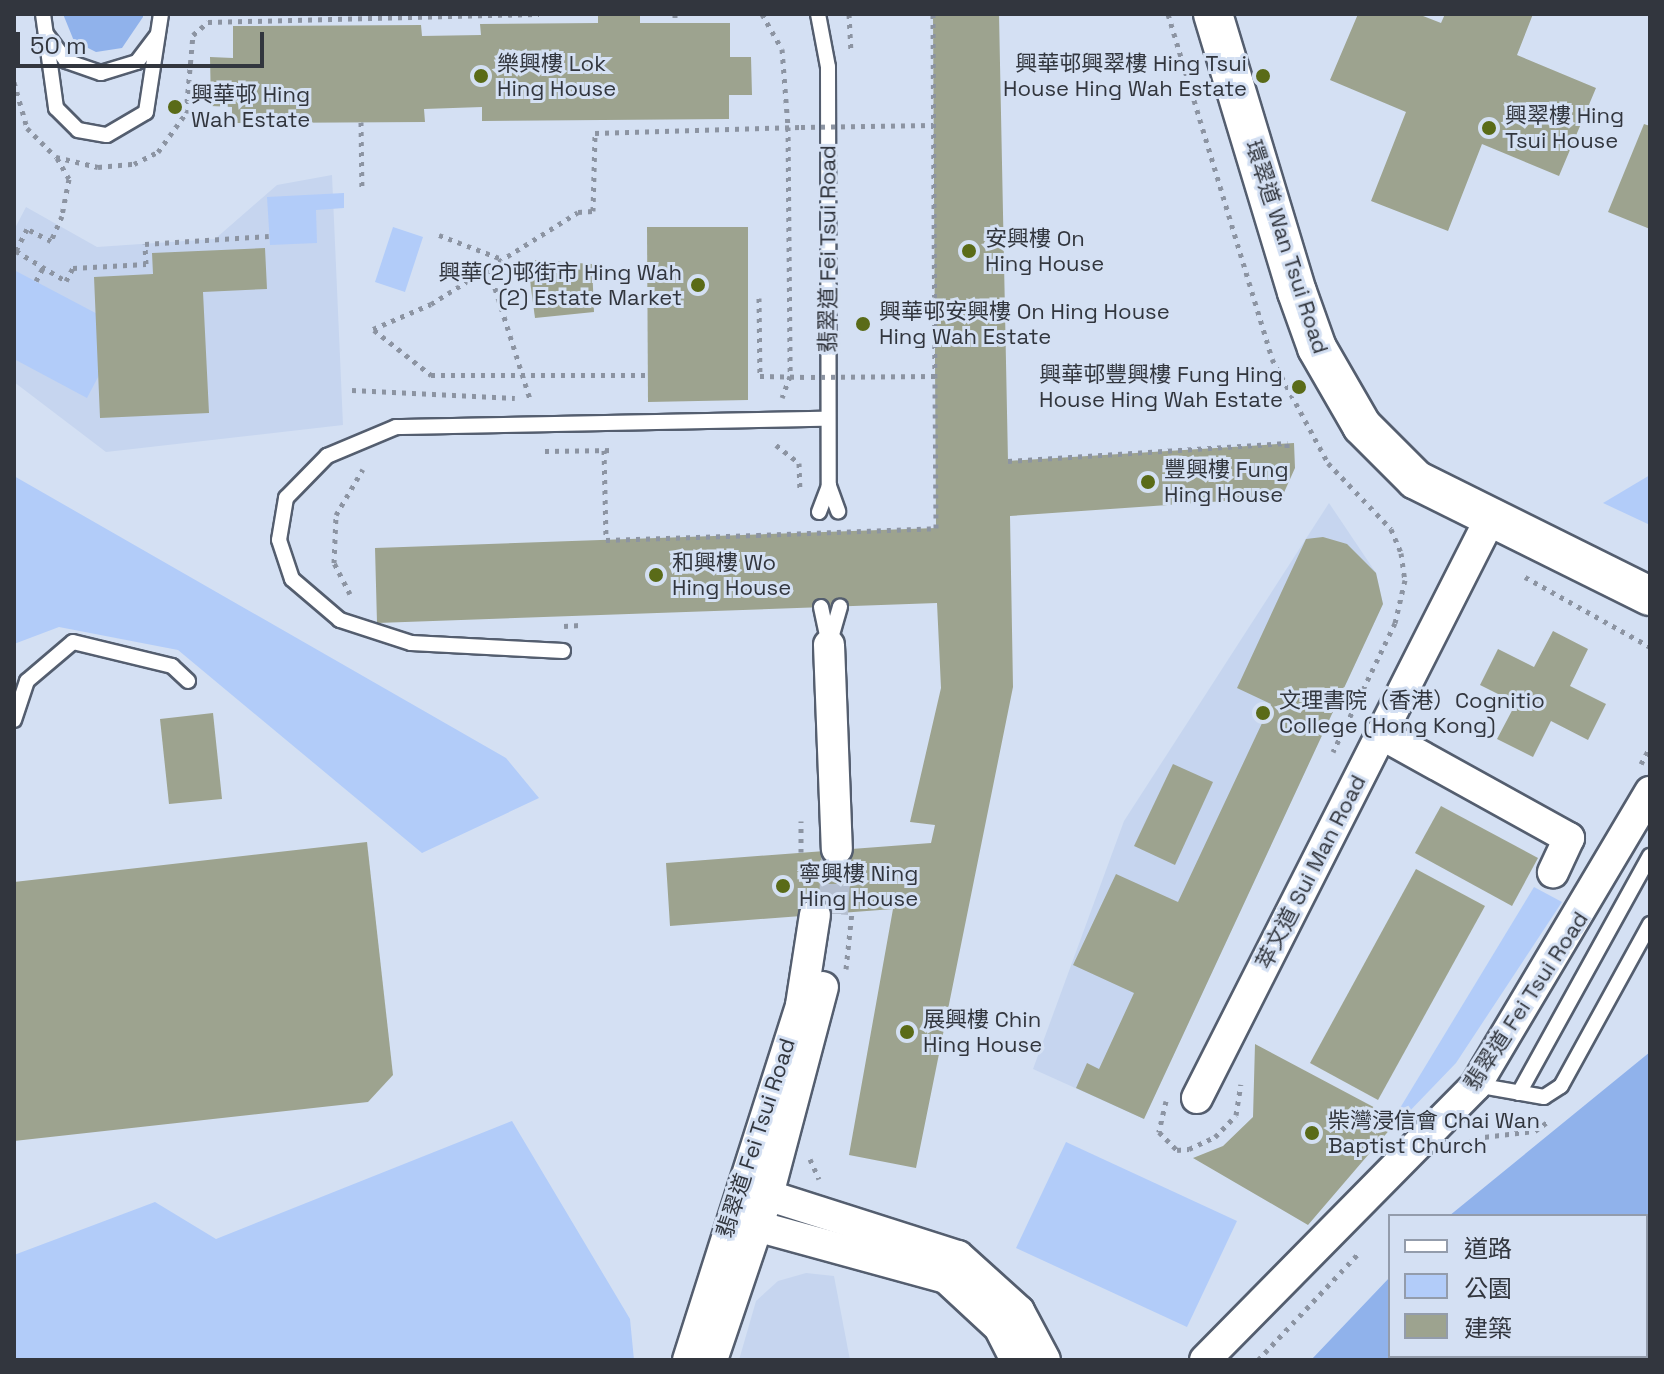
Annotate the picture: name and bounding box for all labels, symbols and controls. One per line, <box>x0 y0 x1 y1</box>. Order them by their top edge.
scale bar <box>20 16 268 66</box>
text: 50 m <box>30 30 87 61</box>
place label: 樂興樓 Lok Hing House <box>497 50 616 102</box>
place label: 興華邨興翠樓 Hing Tsui House Hing Wah Estate <box>1003 50 1247 102</box>
marker: 樂興樓 Lok Hing House <box>472 67 490 85</box>
marker: 興華邨興翠樓 Hing Tsui House Hing Wah Estate <box>1254 67 1272 85</box>
place label: 興華邨 Hing Wah Estate <box>191 81 310 132</box>
marker: 興華邨 Hing Wah Estate <box>166 98 184 116</box>
place label: 興翠樓 Hing Tsui House <box>1505 102 1624 154</box>
marker: 興翠樓 Hing Tsui House <box>1480 119 1498 137</box>
street label: 環翠道 Wan Tsui Road <box>1240 137 1334 357</box>
street label: 翡翠道 Fei Tsui Road <box>815 145 841 353</box>
place label: 安興樓 On Hing House <box>985 225 1104 276</box>
marker: 安興樓 On Hing House <box>960 242 978 260</box>
place label: 興華(2)邨街市 Hing Wah (2) Estate Market <box>438 259 682 310</box>
marker: 興華(2)邨街市 Hing Wah (2) Estate Market <box>689 276 707 294</box>
place label: 興華邨安興樓 On Hing House Hing Wah Estate <box>879 298 1170 350</box>
marker: 興華邨安興樓 On Hing House Hing Wah Estate <box>854 315 872 333</box>
place label: 興華邨豐興樓 Fung Hing House Hing Wah Estate <box>1039 361 1283 412</box>
marker: 興華邨豐興樓 Fung Hing House Hing Wah Estate <box>1290 378 1308 396</box>
place label: 豐興樓 Fung Hing House <box>1164 456 1289 508</box>
marker: 豐興樓 Fung Hing House <box>1139 473 1157 491</box>
place label: 和興樓 Wo Hing House <box>672 549 791 600</box>
marker: 和興樓 Wo Hing House <box>647 566 665 584</box>
place label: 文理書院（香港）Cognitio College (Hong Kong) <box>1279 687 1545 738</box>
marker: 文理書院（香港）Cognitio College (Hong Kong) <box>1254 704 1272 722</box>
street label: 萃文道 Sui Man Road <box>1251 770 1371 974</box>
place label: 寧興樓 Ning Hing House <box>799 860 918 912</box>
marker: 寧興樓 Ning Hing House <box>774 877 792 895</box>
street label: 翡翠道 Fei Tsui Road <box>1458 906 1594 1096</box>
place label: 展興樓 Chin Hing House <box>923 1006 1042 1058</box>
marker: 展興樓 Chin Hing House <box>898 1023 916 1041</box>
street label: 翡翠道 Fei Tsui Road <box>711 1035 801 1241</box>
place label: 柴灣浸信會 Chai Wan Baptist Church <box>1328 1107 1540 1158</box>
marker: 柴灣浸信會 Chai Wan Baptist Church <box>1303 1124 1321 1142</box>
legend <box>1388 1214 1648 1358</box>
text: 道路 <box>1464 1233 1512 1264</box>
text: 公園 <box>1464 1273 1512 1304</box>
text: 建築 <box>1464 1313 1512 1344</box>

